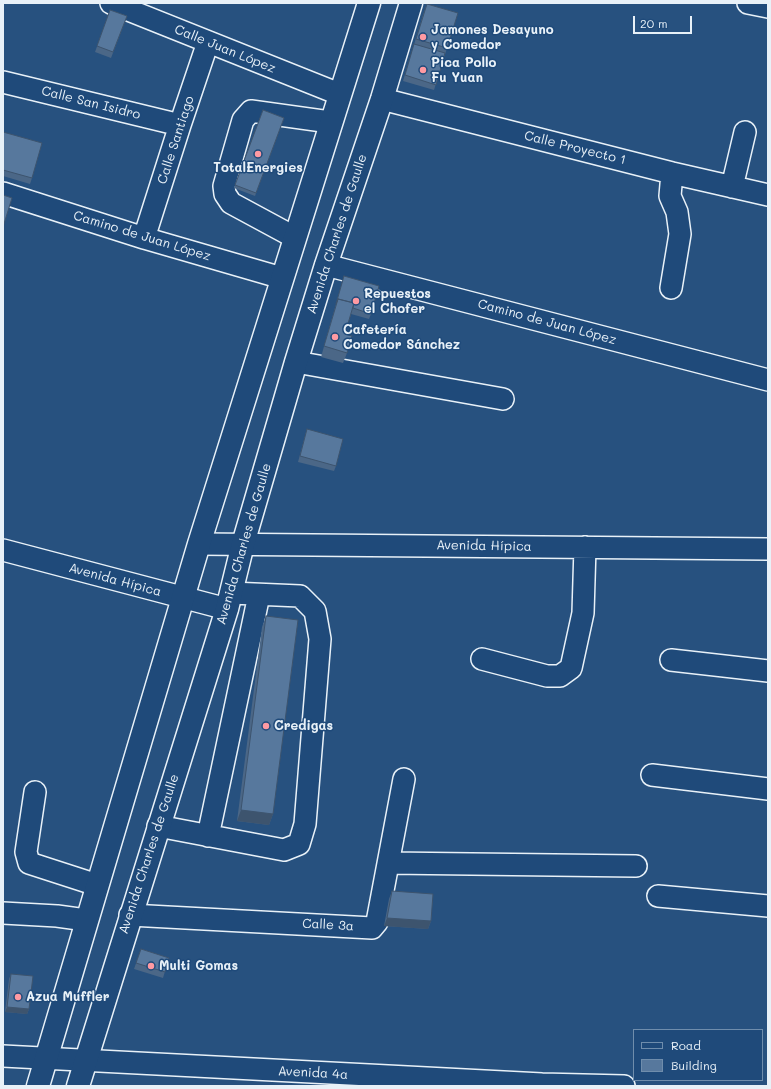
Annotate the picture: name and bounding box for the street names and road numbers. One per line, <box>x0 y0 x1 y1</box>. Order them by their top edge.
street label: Calle Juan López <box>172 22 278 76</box>
street label: Calle San Isidro <box>40 83 142 123</box>
street label: Calle Santiago <box>154 94 198 186</box>
street label: Calle Proyecto 1 <box>523 128 627 168</box>
street label: Avenida Charles de Gaulle <box>304 152 370 316</box>
street label: Camino de Juan López <box>71 208 213 264</box>
street label: Camino de Juan López <box>476 296 618 348</box>
street label: Avenida Charles de Gaulle <box>213 461 275 627</box>
street label: Avenida Hípica <box>436 537 532 555</box>
street label: Avenida Hípica <box>67 560 163 600</box>
street label: Avenida Charles de Gaulle <box>116 772 182 936</box>
street label: Calle 3a <box>302 916 354 934</box>
street label: Avenida 4a <box>278 1063 348 1083</box>

